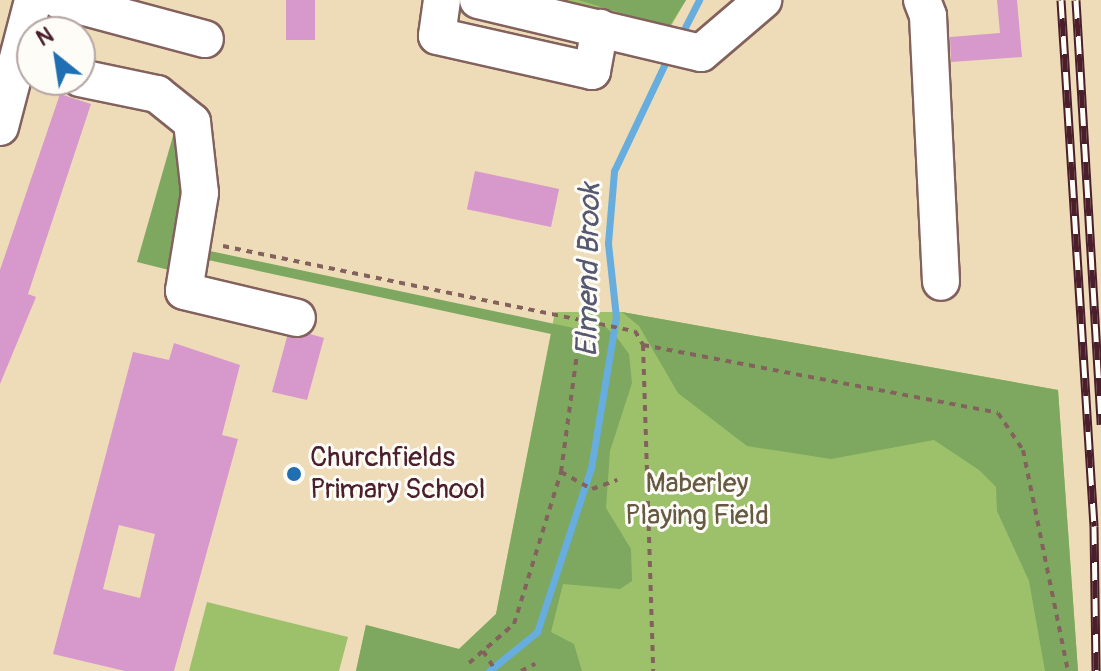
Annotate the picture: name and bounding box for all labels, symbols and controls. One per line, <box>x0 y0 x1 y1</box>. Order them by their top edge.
north arrow <box>16 16 96 96</box>
text: N <box>32 21 58 53</box>
water label: Elmend Brook <box>569 183 609 357</box>
place label: Churchfields Primary School <box>310 441 486 507</box>
marker: Churchfields Primary School <box>285 465 303 483</box>
park label: Maberley Playing Field <box>625 467 769 533</box>

